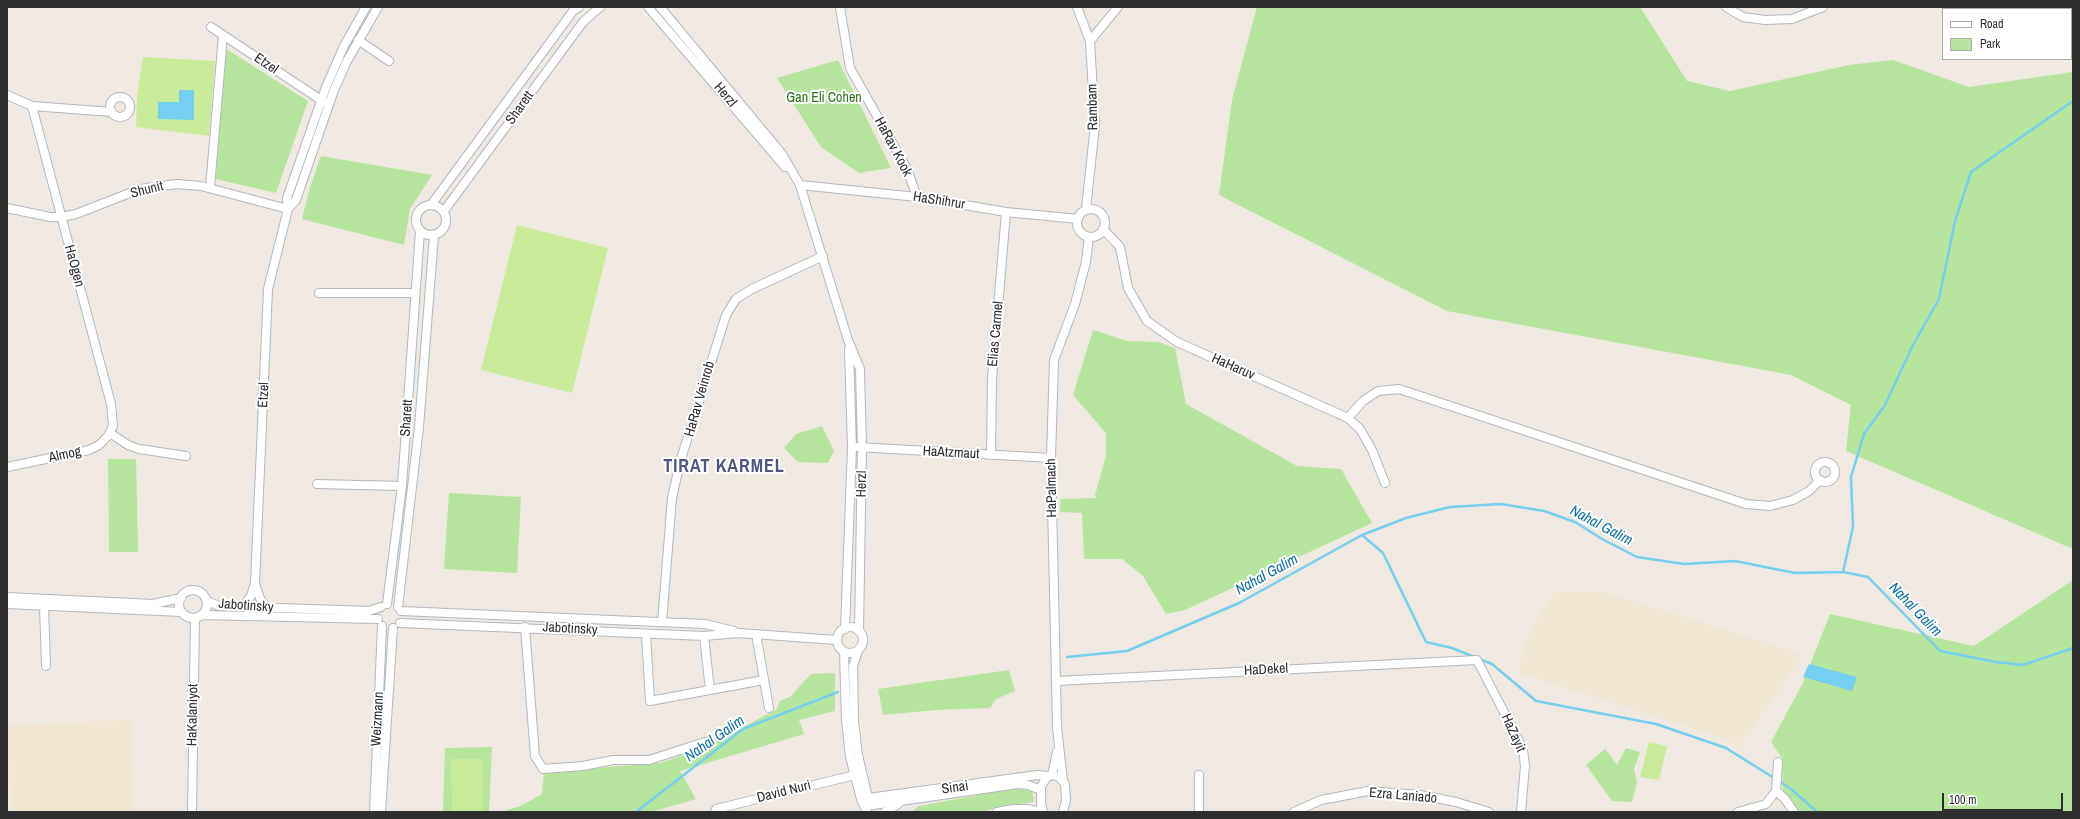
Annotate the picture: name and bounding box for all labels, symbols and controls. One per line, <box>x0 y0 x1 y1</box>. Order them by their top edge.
legend <box>1942 8 2072 60</box>
text: Road <box>1980 16 2004 32</box>
text: Park <box>1980 36 2000 52</box>
street label: Etzel <box>251 50 281 78</box>
street label: Herzl <box>710 79 740 111</box>
street label: Rambam <box>1084 84 1102 130</box>
street label: Sharett <box>502 88 538 128</box>
park label: Gan Eli Cohen <box>786 90 862 106</box>
street label: HaRav Kook <box>870 115 916 179</box>
street label: Shunit <box>129 178 165 202</box>
street label: HaShihrur <box>912 189 966 213</box>
street label: HaOgen <box>60 243 88 289</box>
street label: Elias Carmel <box>985 301 1007 367</box>
street label: HaHaruv <box>1209 350 1257 384</box>
street label: HaRav Veinrob <box>681 359 719 439</box>
street label: Etzel <box>255 382 273 408</box>
street label: Sharett <box>397 399 417 437</box>
street label: Almog <box>47 443 83 467</box>
street label: HaAtzmaut <box>922 443 980 463</box>
district label: TIRAT KARMEL <box>663 456 785 478</box>
street label: HaPalmach <box>1043 458 1061 518</box>
street label: Herzl <box>853 470 871 498</box>
water label: Nahal Galim <box>1567 502 1635 550</box>
water label: Nahal Galim <box>1233 551 1301 599</box>
water label: Nahal Galim <box>1885 579 1945 641</box>
street label: Jabotinsky <box>218 596 274 616</box>
street label: Jabotinsky <box>542 619 598 639</box>
street label: HaDekel <box>1244 660 1288 680</box>
street label: HaKalaniyot <box>184 684 202 746</box>
street label: Weizmann <box>368 691 388 747</box>
street label: HaZayit <box>1497 711 1529 755</box>
water label: Nahal Galim <box>682 712 748 766</box>
street label: David Nuri <box>755 777 813 807</box>
street label: Sinai <box>941 778 969 798</box>
street label: Ezra Laniado <box>1368 785 1438 807</box>
scale bar <box>1944 785 2065 811</box>
text: 100 m <box>1949 792 1976 808</box>

